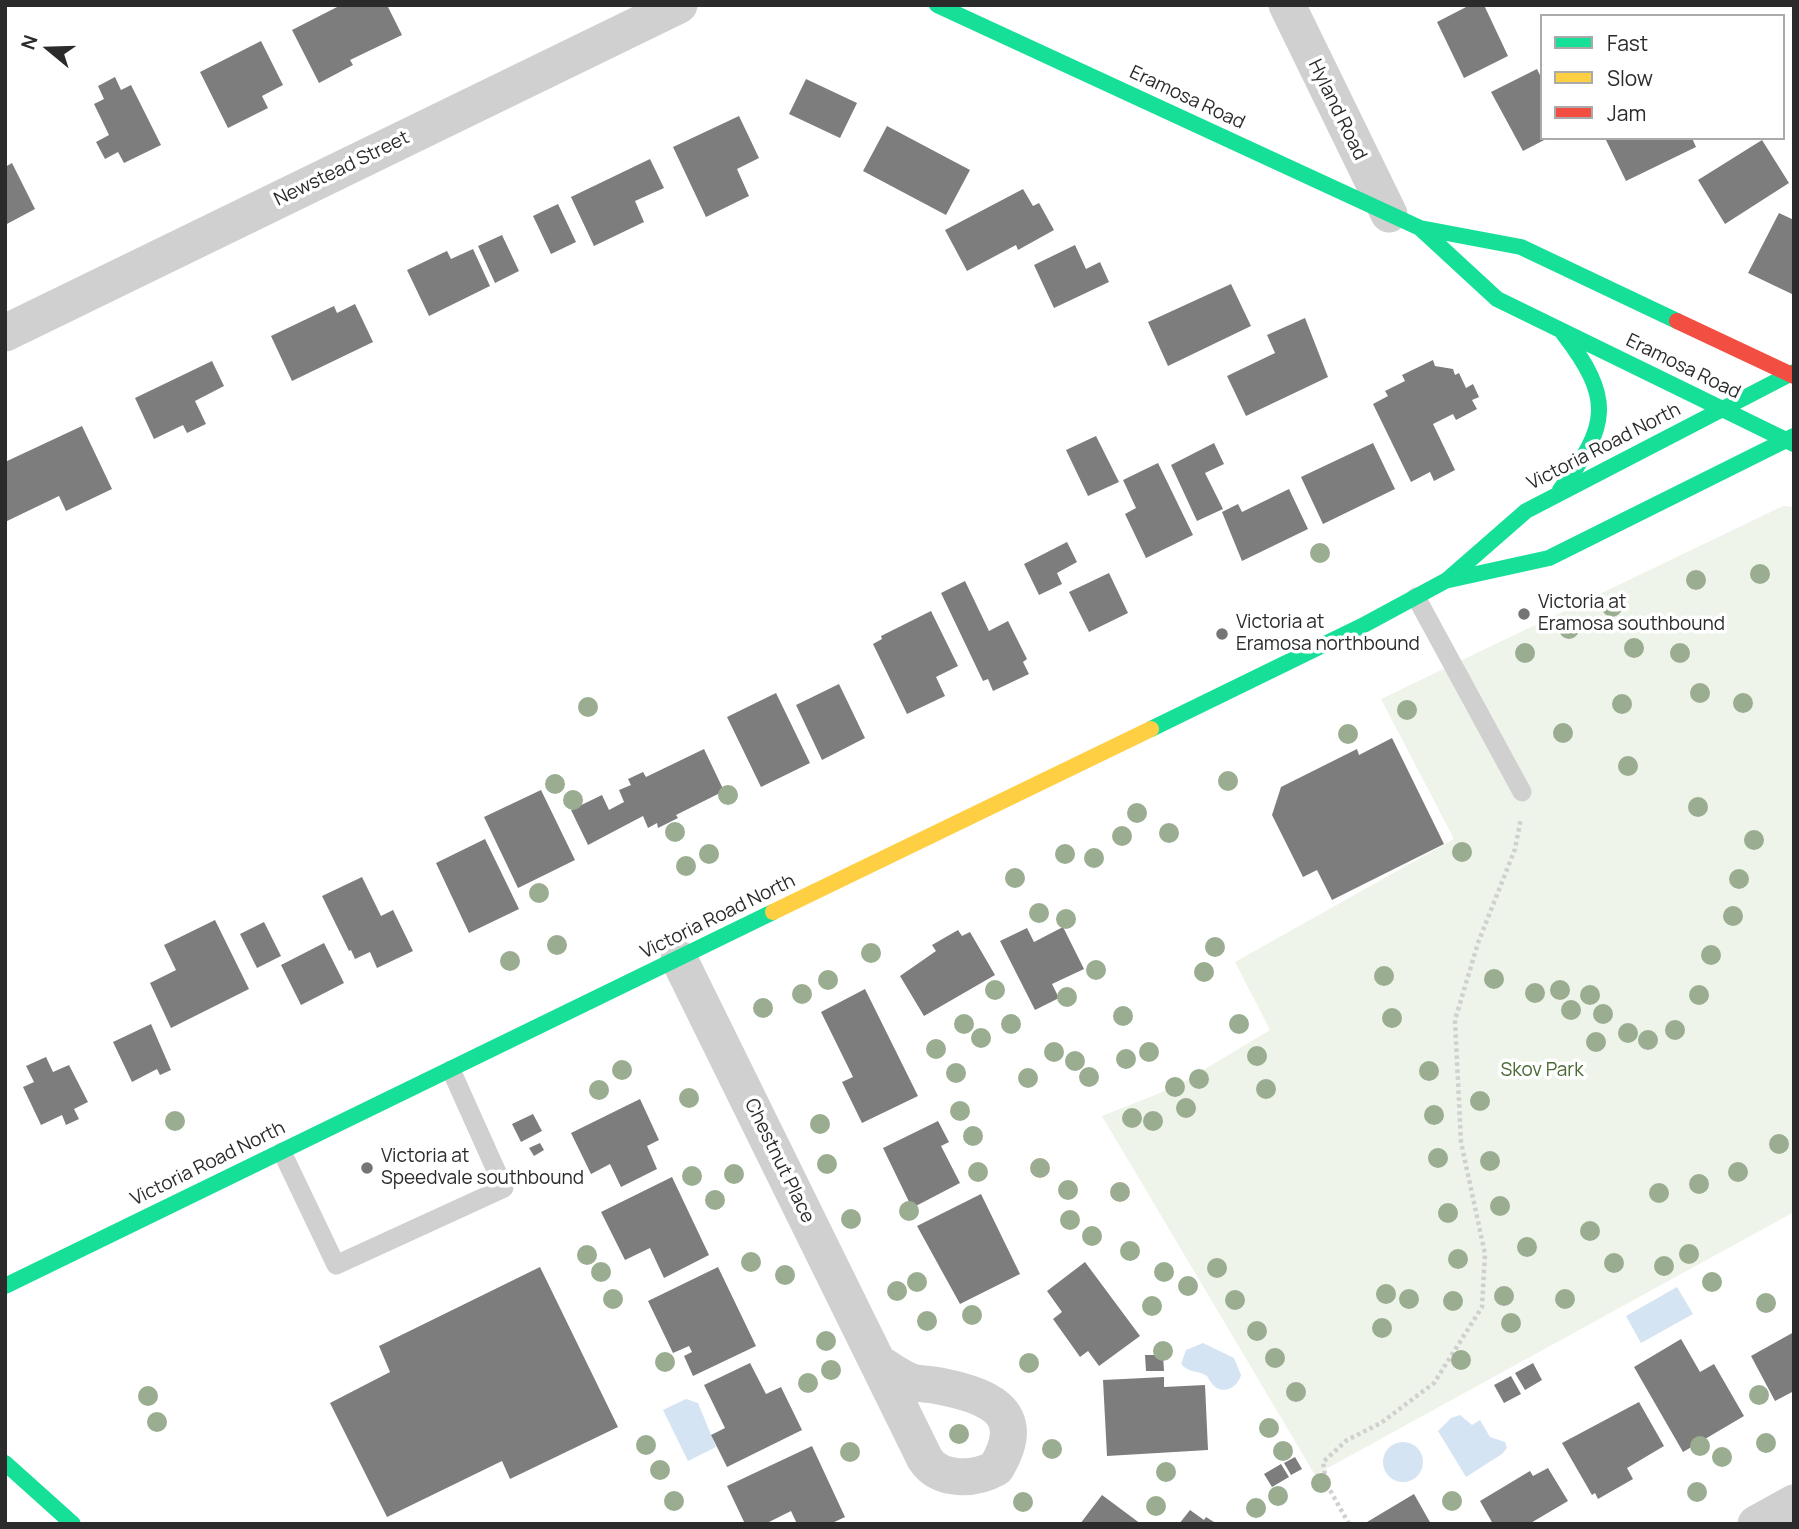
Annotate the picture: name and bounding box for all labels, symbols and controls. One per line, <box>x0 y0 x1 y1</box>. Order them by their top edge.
north arrow <box>14 14 84 84</box>
legend <box>1540 14 1785 140</box>
text: Fast <box>1607 29 1648 57</box>
text: N <box>15 31 44 53</box>
street label: Hyland Road <box>1303 56 1371 164</box>
street label: Eramosa Road <box>1126 61 1248 135</box>
text: Slow <box>1607 64 1653 92</box>
text: Jam <box>1607 99 1646 127</box>
street label: Newstead Street <box>271 126 413 212</box>
street label: Eramosa Road <box>1622 329 1744 405</box>
street label: Victoria Road North <box>1524 398 1684 496</box>
place label: Victoria at Eramosa southbound <box>1538 592 1725 636</box>
marker: Victoria at Eramosa southbound <box>1516 606 1532 622</box>
place label: Victoria at Eramosa northbound <box>1236 612 1420 656</box>
marker: Victoria at Eramosa northbound <box>1214 626 1230 642</box>
street label: Victoria Road North <box>637 870 799 964</box>
park label: Skov Park <box>1500 1060 1584 1082</box>
street label: Chestnut Place <box>739 1095 819 1227</box>
street label: Victoria Road North <box>127 1117 289 1211</box>
place label: Victoria at Speedvale southbound <box>381 1146 584 1190</box>
marker: Victoria at Speedvale southbound <box>359 1160 375 1176</box>

